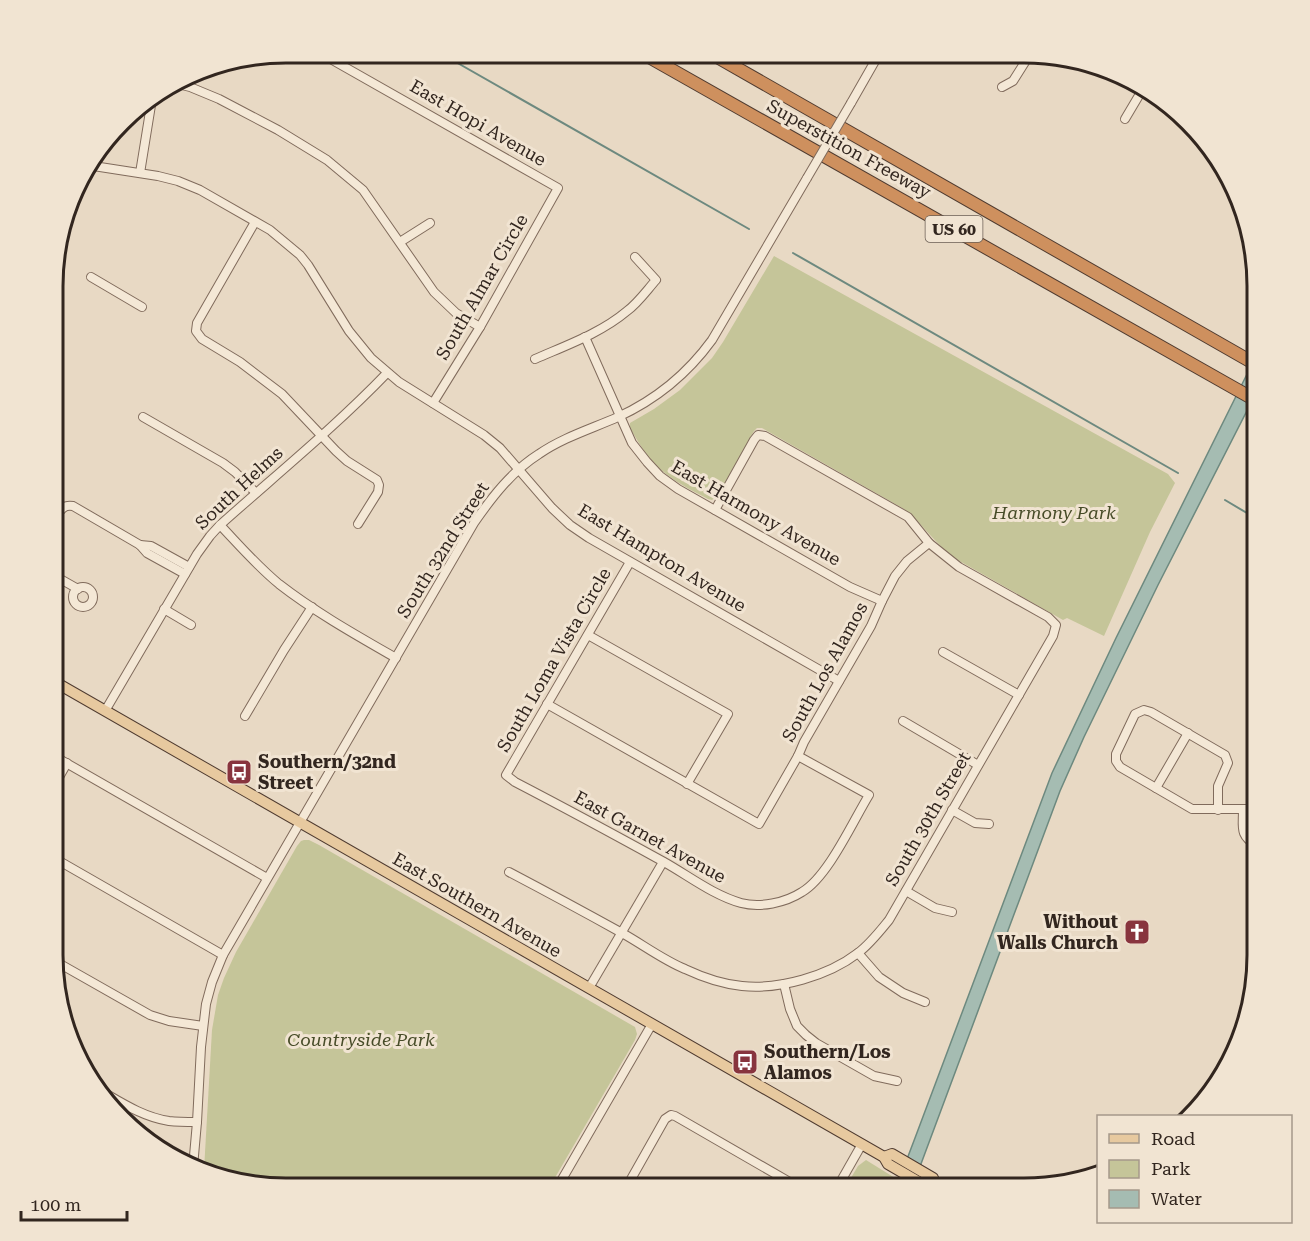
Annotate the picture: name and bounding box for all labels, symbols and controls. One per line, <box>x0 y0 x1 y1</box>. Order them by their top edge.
street label: East Hopi Avenue <box>406 75 550 170</box>
street label: Superstition Freeway <box>764 95 935 203</box>
street label: South Almar Circle <box>431 210 532 363</box>
road number: US 60 <box>926 216 982 242</box>
street label: South Helms <box>191 442 287 533</box>
street label: East Harmony Avenue <box>668 456 845 570</box>
street label: South 32nd Street <box>392 478 493 622</box>
street label: East Hampton Avenue <box>574 499 750 616</box>
park label: Harmony Park <box>991 502 1116 523</box>
street label: South Loma Vista Circle <box>492 564 615 756</box>
street label: South Los Alamos <box>778 598 872 745</box>
street label: South 30th Street <box>881 748 975 890</box>
place label: Southern/32nd Street <box>258 751 396 793</box>
bus stop icon: Southern/32nd Street <box>224 757 254 787</box>
street label: East Garnet Avenue <box>571 786 730 887</box>
street label: East Southern Avenue <box>389 848 565 962</box>
place label: Without Walls Church <box>997 911 1118 953</box>
church icon: Without Walls Church <box>1122 917 1152 947</box>
park label: Countryside Park <box>287 1029 435 1050</box>
place label: Southern/Los Alamos <box>764 1041 891 1083</box>
bus stop icon: Southern/Los Alamos <box>730 1047 760 1077</box>
legend <box>1097 1115 1292 1223</box>
text: Road <box>1151 1128 1196 1149</box>
text: Park <box>1151 1158 1191 1179</box>
scale bar <box>21 1184 128 1222</box>
text: Water <box>1151 1188 1202 1209</box>
text: 100 m <box>30 1194 81 1215</box>

